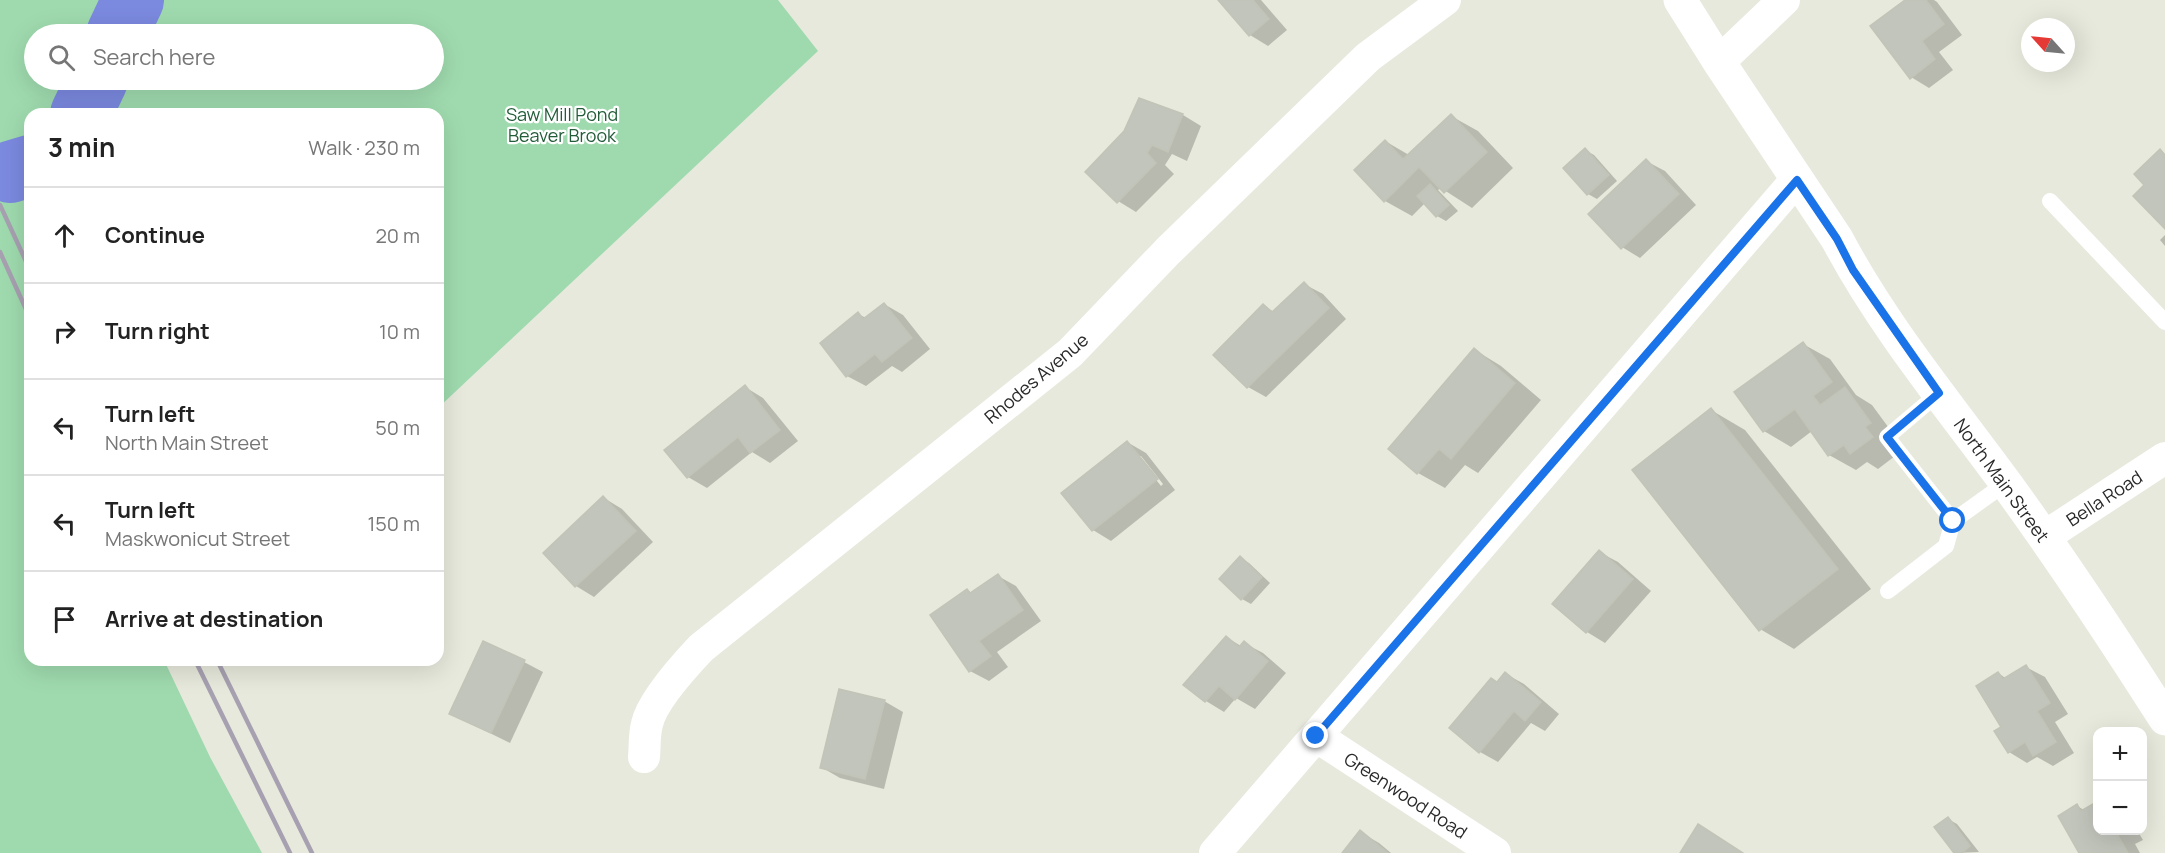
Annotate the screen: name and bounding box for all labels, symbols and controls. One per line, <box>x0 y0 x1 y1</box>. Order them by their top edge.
north arrow <box>2021 18 2075 72</box>
search box <box>24 24 444 90</box>
icon: search <box>45 41 78 74</box>
text: Search here <box>93 42 215 72</box>
park label: Saw Mill Pond Beaver Brook <box>506 102 618 147</box>
text: 3 min <box>48 129 115 165</box>
text: Walk · 230 m <box>308 134 420 161</box>
icon: ahead <box>48 219 81 252</box>
text: Continue <box>105 220 205 250</box>
text: 20 m <box>375 222 420 249</box>
icon: right <box>48 315 81 348</box>
text: Turn right <box>105 316 210 346</box>
text: 10 m <box>379 318 420 345</box>
street label: Rhodes Avenue <box>979 327 1093 429</box>
text: Turn left <box>105 399 195 429</box>
icon: left <box>48 411 81 444</box>
street label: North Main Street <box>1949 413 2055 547</box>
text: 50 m <box>375 414 420 441</box>
text: North Main Street <box>105 429 269 456</box>
street label: Bella Road <box>2061 464 2147 532</box>
text: Turn left <box>105 495 195 525</box>
icon: left <box>48 507 81 540</box>
route start <box>1939 507 1965 533</box>
text: 150 m <box>367 510 420 537</box>
text: Maskwonicut Street <box>105 525 290 552</box>
icon: arrive <box>48 603 81 636</box>
text: Arrive at destination <box>105 604 323 634</box>
route end <box>1302 722 1328 748</box>
map controls <box>2093 727 2147 835</box>
button: + <box>2093 727 2147 781</box>
street label: Greenwood Road <box>1340 746 1472 844</box>
button: − <box>2093 781 2147 835</box>

